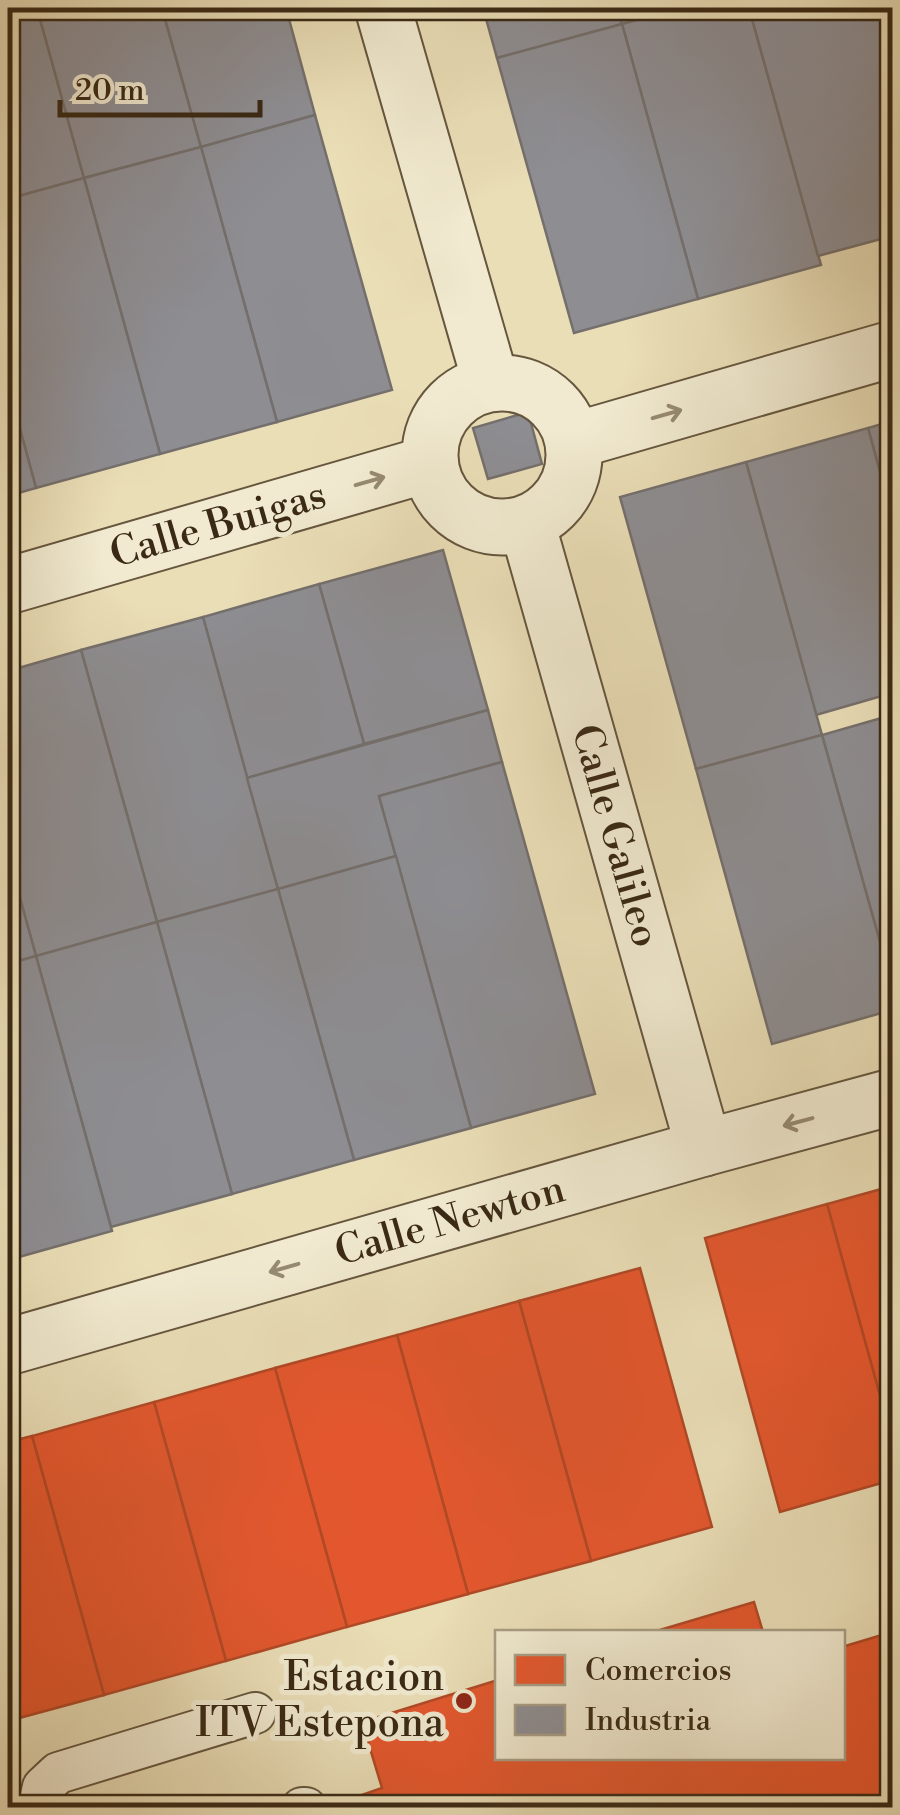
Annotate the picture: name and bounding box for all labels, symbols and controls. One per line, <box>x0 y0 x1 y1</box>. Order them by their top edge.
scale bar <box>60 55 260 117</box>
text: 20 m <box>75 72 144 110</box>
one-way arrow <box>650 404 682 422</box>
street label: Calle Buigas <box>104 470 332 581</box>
one-way arrow <box>354 471 385 489</box>
street label: Calle Galileo <box>559 719 671 953</box>
one-way arrow <box>783 1114 814 1133</box>
street label: Calle Newton <box>329 1164 571 1278</box>
one-way arrow <box>268 1260 300 1278</box>
legend <box>495 1630 845 1760</box>
text: Comercios <box>585 1652 732 1690</box>
place label: Estacion ITV Estepona <box>195 1653 445 1749</box>
marker: Estacion ITV Estepona <box>453 1690 475 1712</box>
text: Industria <box>585 1702 712 1740</box>

